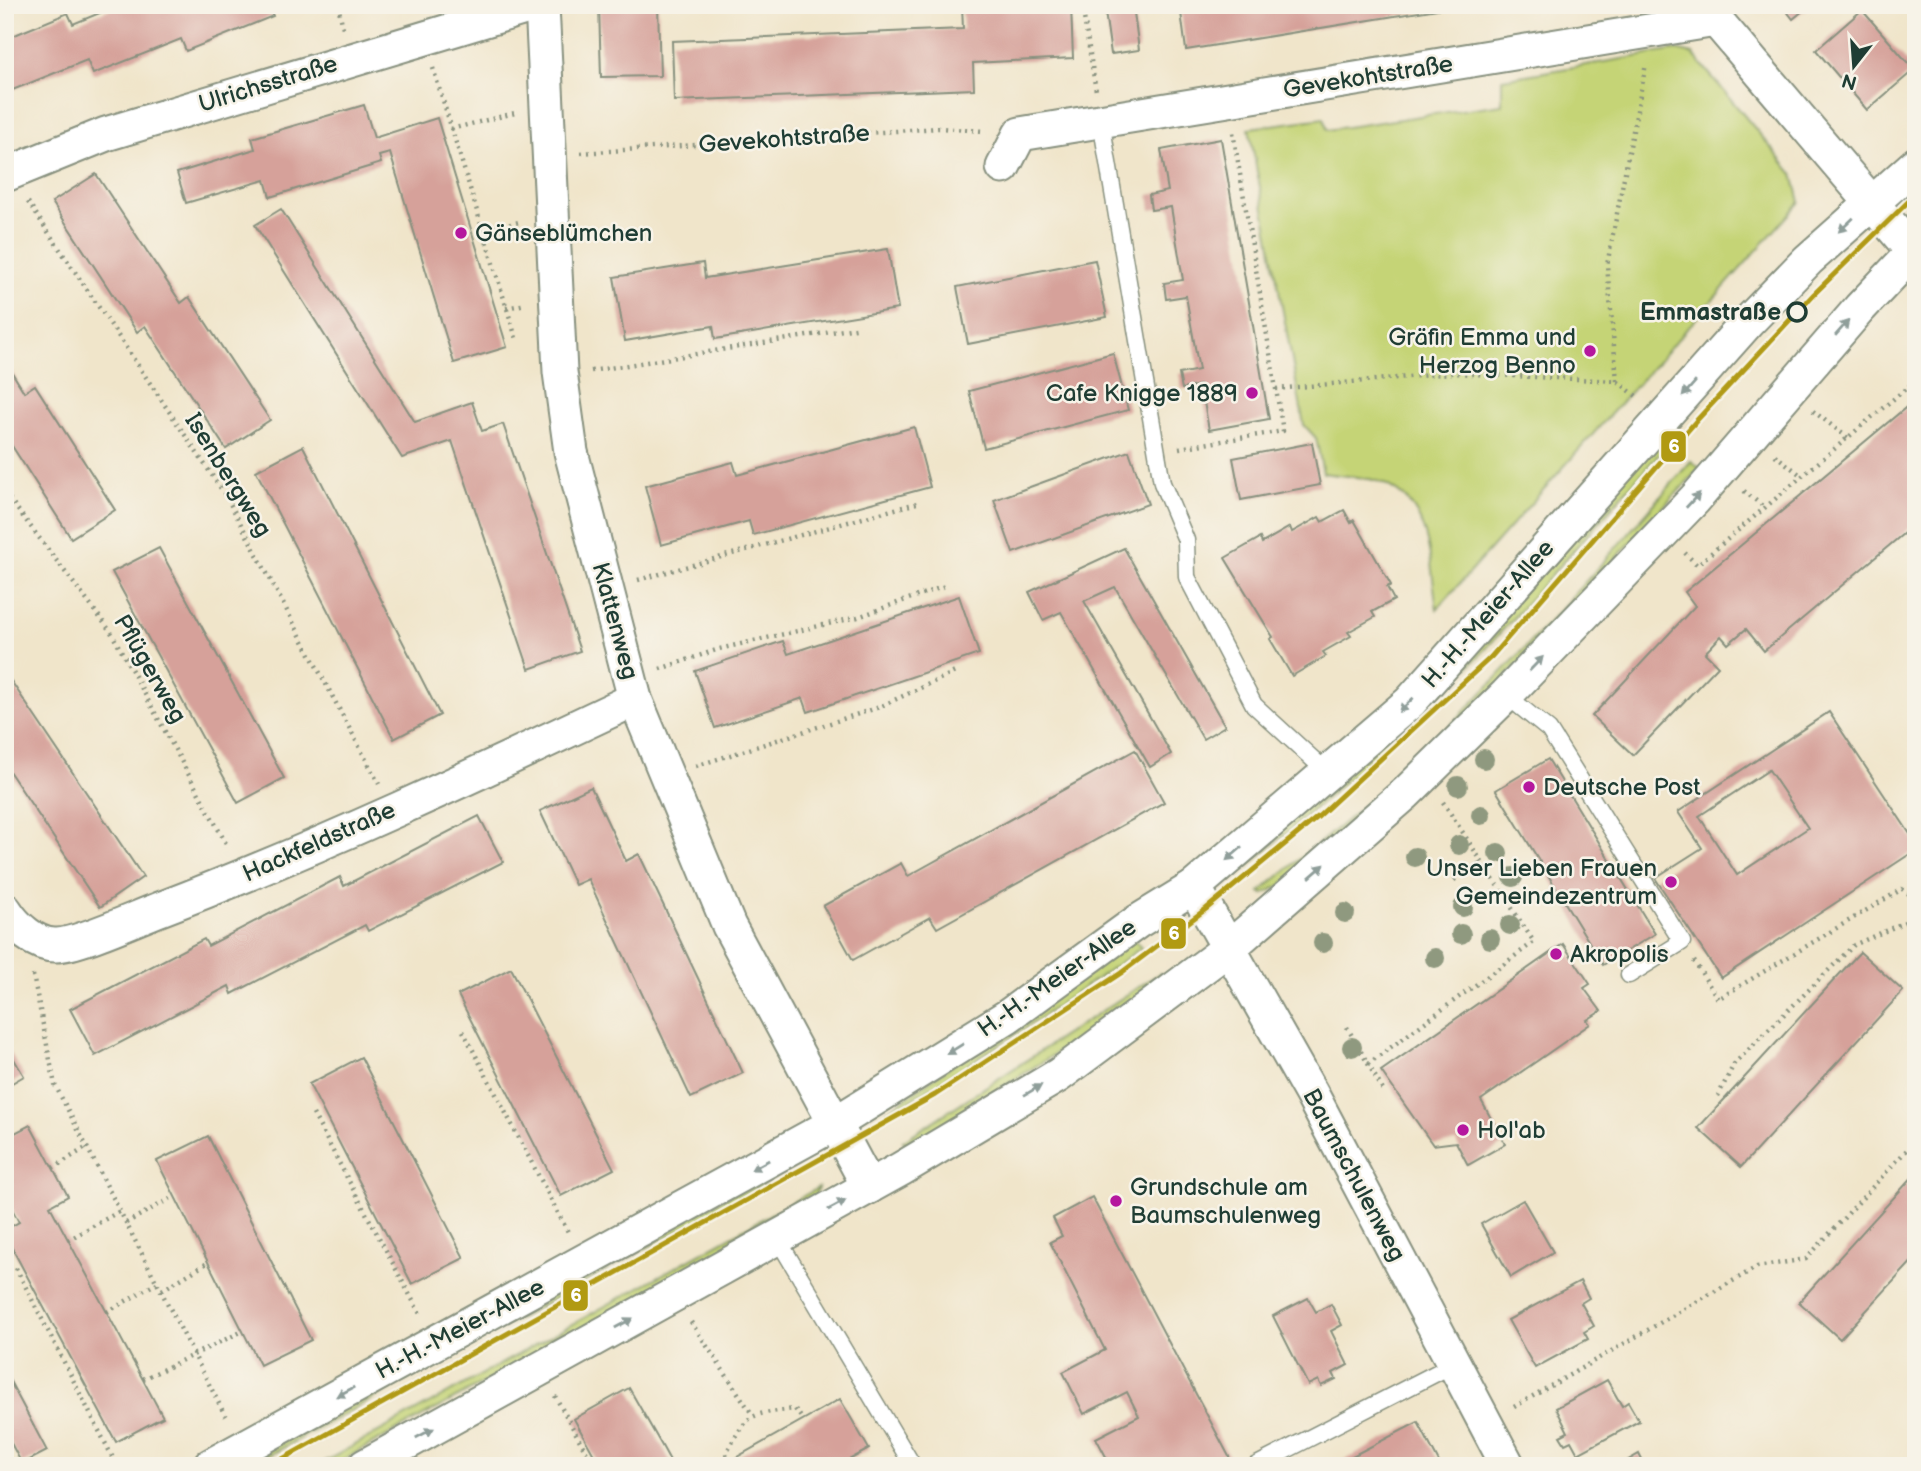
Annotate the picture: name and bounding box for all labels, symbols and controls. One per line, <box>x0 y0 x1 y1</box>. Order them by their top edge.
north arrow <box>1820 32 1890 102</box>
street label: Ulrichsstraße <box>195 49 341 119</box>
street label: Gevekohtstraße <box>1281 49 1455 105</box>
text: N <box>1839 68 1860 94</box>
street label: Gevekohtstraße <box>697 119 871 159</box>
one-way arrow <box>1837 217 1855 233</box>
place label: Gänseblümchen <box>475 219 652 248</box>
marker: Gänseblümchen <box>453 225 469 241</box>
place label: Emmastraße <box>1640 298 1781 327</box>
marker: Emmastraße <box>1787 302 1807 322</box>
one-way arrow <box>1834 320 1849 337</box>
place label: Gräfin Emma und Herzog Benno <box>1388 323 1576 380</box>
marker: Gräfin Emma und Herzog Benno <box>1582 343 1598 359</box>
place label: Cafe Knigge 1889 <box>1046 379 1238 408</box>
one-way arrow <box>1682 381 1697 398</box>
marker: Cafe Knigge 1889 <box>1244 385 1260 401</box>
street label: Isenbergweg <box>178 407 278 543</box>
line badge: 6 <box>1660 430 1687 463</box>
text: 6 <box>1668 436 1680 459</box>
one-way arrow <box>1685 492 1701 509</box>
street label: H.-H.-Meier-Allee <box>1416 534 1560 694</box>
street label: Klattenweg <box>585 559 645 683</box>
street label: Pflügerweg <box>107 609 193 729</box>
one-way arrow <box>1527 656 1543 673</box>
one-way arrow <box>1398 696 1415 713</box>
place label: Deutsche Post <box>1543 773 1701 802</box>
marker: Deutsche Post <box>1521 779 1537 795</box>
street label: Hackfeldstraße <box>238 795 400 889</box>
one-way arrow <box>1226 846 1244 861</box>
place label: Unser Lieben Frauen Gemeindezentrum <box>1426 854 1657 911</box>
one-way arrow <box>1308 863 1326 879</box>
marker: Unser Lieben Frauen Gemeindezentrum <box>1663 874 1679 890</box>
street label: H.-H.-Meier-Allee <box>972 913 1142 1043</box>
line badge: 6 <box>1160 917 1187 950</box>
text: 6 <box>1168 923 1180 946</box>
place label: Akropolis <box>1570 940 1669 969</box>
marker: Akropolis <box>1548 946 1564 962</box>
one-way arrow <box>945 1042 965 1055</box>
one-way arrow <box>1024 1083 1043 1096</box>
street label: Baumschulenweg <box>1296 1084 1412 1266</box>
place label: Hol'ab <box>1477 1116 1546 1145</box>
marker: Hol'ab <box>1455 1122 1471 1138</box>
one-way arrow <box>750 1159 769 1171</box>
place label: Grundschule am Baumschulenweg <box>1130 1173 1321 1230</box>
marker: Grundschule am Baumschulenweg <box>1108 1193 1124 1209</box>
one-way arrow <box>827 1199 847 1211</box>
street label: H.-H.-Meier-Allee <box>371 1272 549 1386</box>
line badge: 6 <box>562 1279 589 1312</box>
text: 6 <box>570 1285 582 1308</box>
one-way arrow <box>614 1317 634 1329</box>
one-way arrow <box>335 1386 355 1398</box>
one-way arrow <box>415 1428 435 1439</box>

